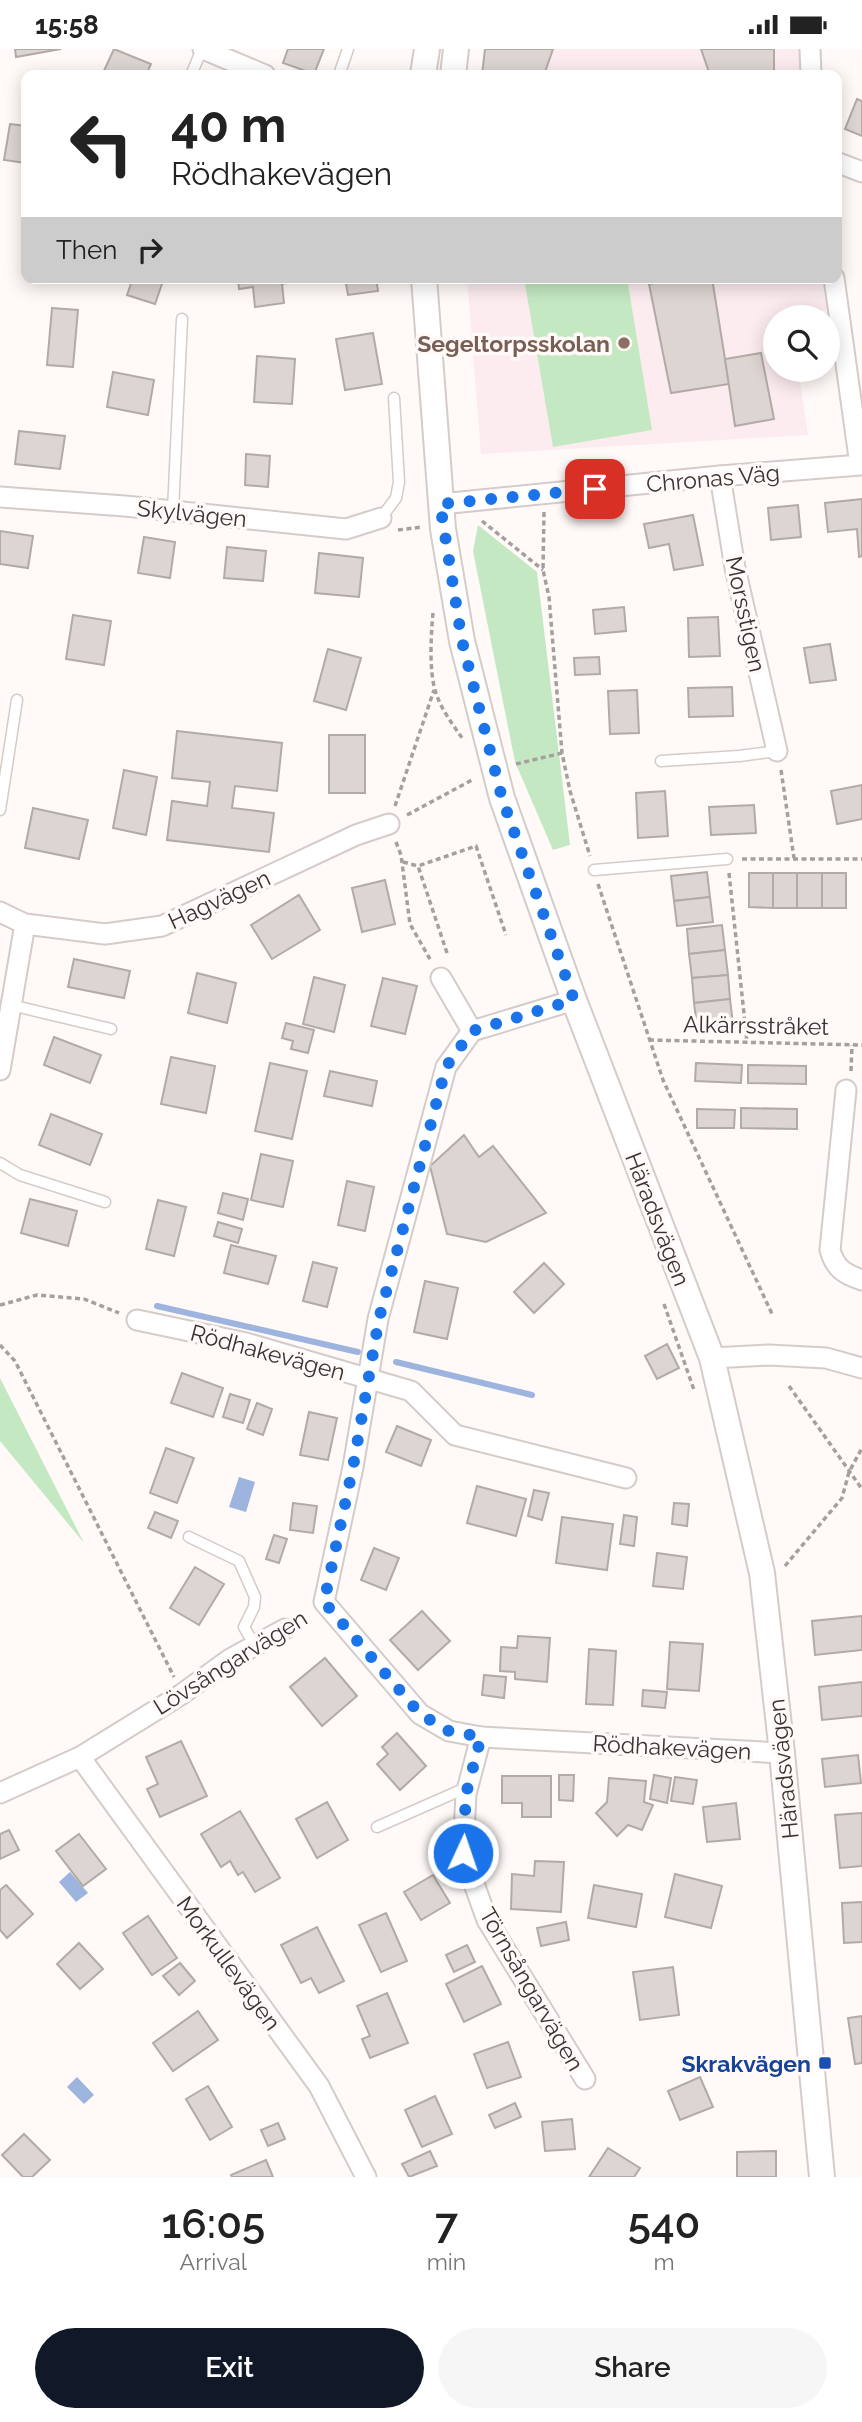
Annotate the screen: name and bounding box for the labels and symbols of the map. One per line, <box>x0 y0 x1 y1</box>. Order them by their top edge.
place label: Segeltorpsskolan <box>417 330 610 357</box>
marker: Segeltorpsskolan <box>616 335 632 351</box>
pin <box>565 459 625 519</box>
street label: Chronas Väg <box>645 459 781 497</box>
street label: Skylvägen <box>136 494 248 532</box>
street label: Morsstigen <box>721 554 771 674</box>
street label: Hagvägen <box>164 864 274 934</box>
street label: Alkärrsstråket <box>683 1010 829 1040</box>
street label: Häradsvägen <box>620 1148 696 1290</box>
street label: Rödhakevägen <box>188 1318 348 1386</box>
street label: Lövsångarvägen <box>148 1604 312 1720</box>
street label: Häradsvägen <box>762 1698 804 1840</box>
street label: Rödhakevägen <box>592 1729 752 1765</box>
position arrow <box>426 1816 500 1890</box>
street label: Morkullevägen <box>171 1891 287 2035</box>
street label: Törnsångarvägen <box>474 1903 590 2075</box>
place label: Skrakvägen <box>681 2050 811 2077</box>
marker: Skrakvägen <box>817 2055 833 2071</box>

